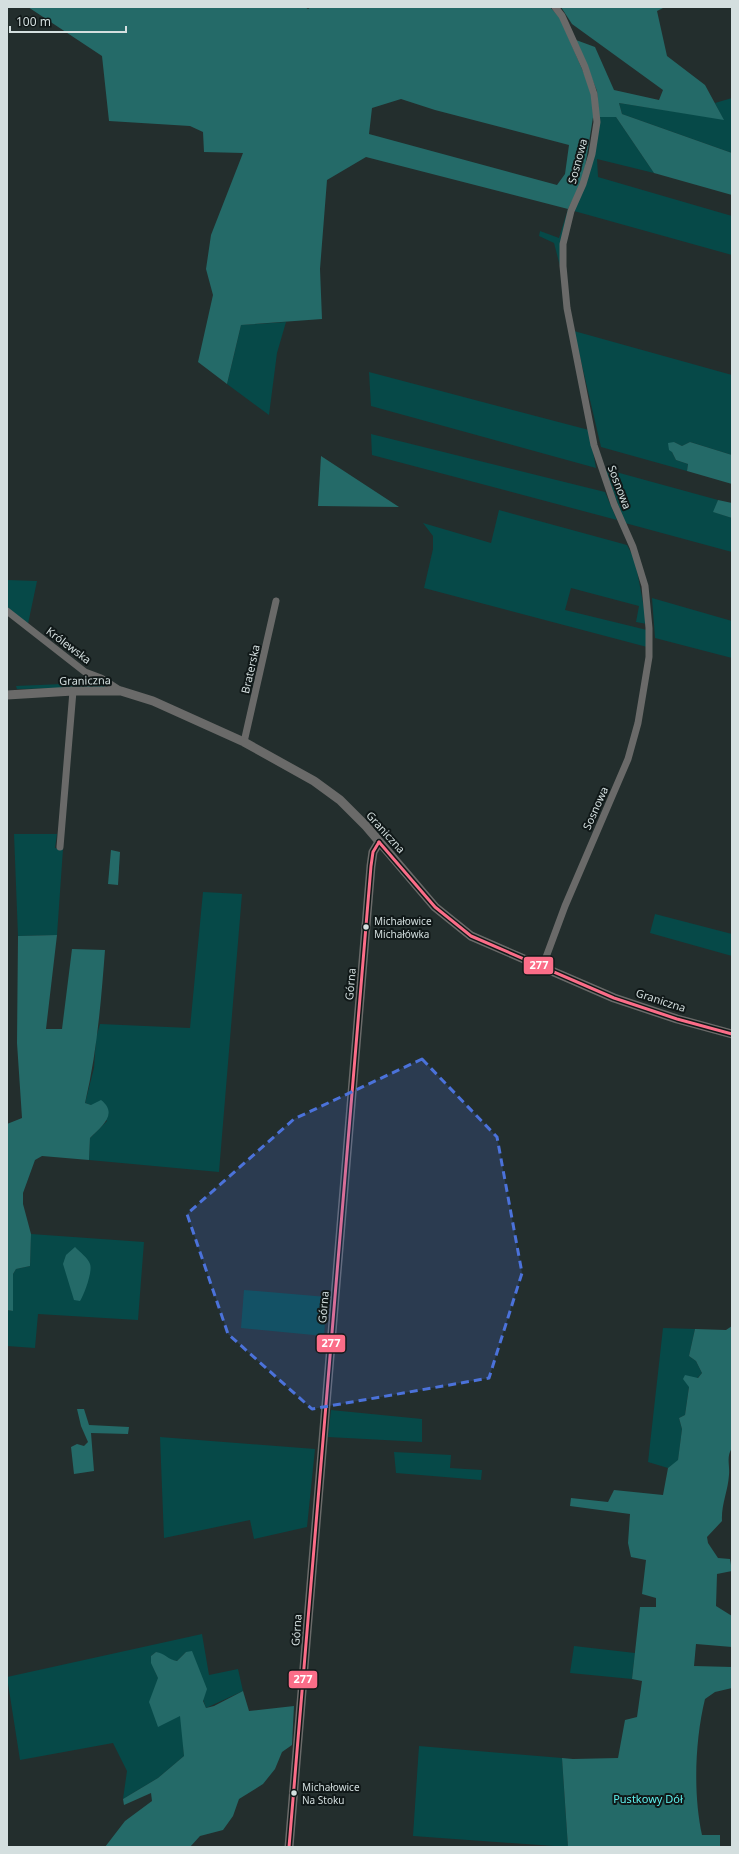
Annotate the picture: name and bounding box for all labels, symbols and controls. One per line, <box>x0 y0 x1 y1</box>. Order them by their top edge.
scale bar <box>10 8 126 34</box>
text: 100 m <box>16 13 51 30</box>
street label: Sosnowa <box>564 137 590 185</box>
street label: Sosnowa <box>605 463 635 511</box>
street label: Królewska <box>43 623 95 667</box>
street label: Braterska <box>237 643 263 695</box>
street label: Graniczna <box>59 672 111 688</box>
street label: Sosnowa <box>579 784 611 832</box>
street label: Graniczna <box>363 808 409 856</box>
place label: Michałowice Michałówka <box>374 914 432 941</box>
marker: Michałowice Michałówka <box>361 922 371 932</box>
line badge: 277 <box>523 956 554 975</box>
text: 277 <box>530 957 548 972</box>
street label: Górna <box>341 967 359 1001</box>
street label: Graniczna <box>634 985 688 1015</box>
street label: Górna <box>314 1290 332 1324</box>
line badge: 277 <box>316 1334 346 1353</box>
text: 277 <box>322 1335 340 1350</box>
street label: Górna <box>287 1613 305 1647</box>
line badge: 277 <box>288 1670 318 1689</box>
text: 277 <box>294 1671 312 1686</box>
place label: Michałowice Na Stoku <box>302 1780 360 1807</box>
marker: Michałowice Na Stoku <box>289 1788 299 1798</box>
park label: Pustkowy Dół <box>613 1791 683 1806</box>

